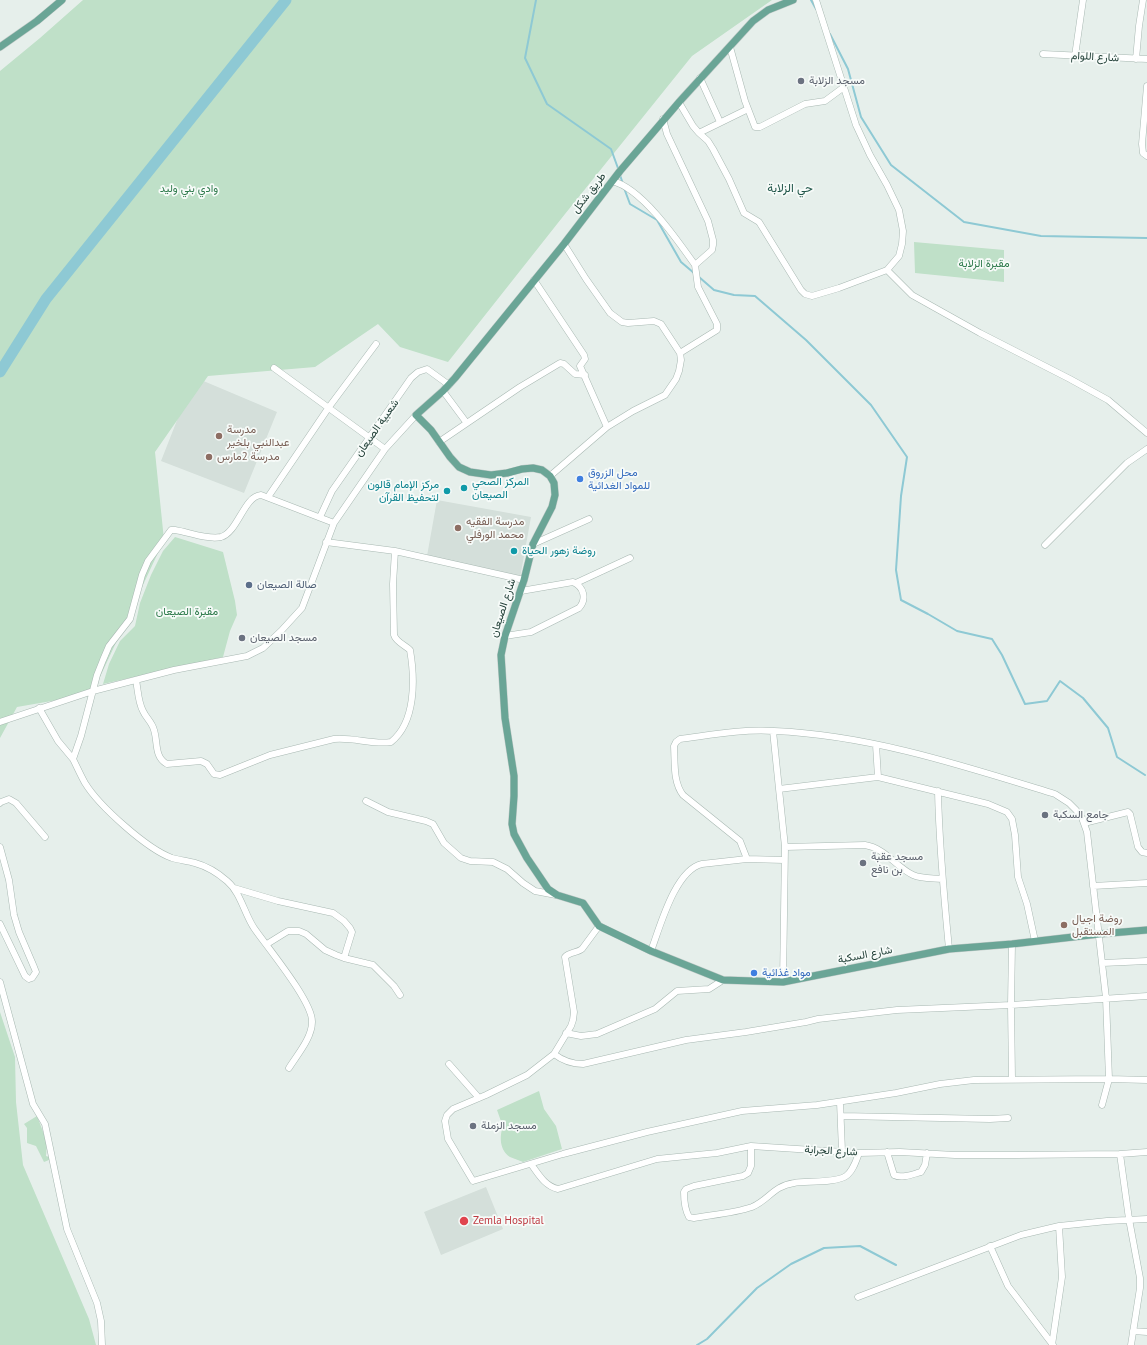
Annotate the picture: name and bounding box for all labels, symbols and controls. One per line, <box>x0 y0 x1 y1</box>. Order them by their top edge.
street label: شارع اللوام <box>1071 49 1119 65</box>
place label: مسجد الزلابة <box>809 74 865 88</box>
marker: مسجد الزلابة <box>796 76 806 86</box>
street label: طريق شكل <box>569 170 609 216</box>
park label: وادي بني وليد <box>160 182 218 196</box>
district label: حي الزلابة <box>767 182 813 196</box>
park label: مقبرة الزلابة <box>958 257 1010 271</box>
street label: شعبية الصيعان <box>352 397 402 459</box>
place label: مدرسة عبدالنبي بلخير <box>227 423 290 449</box>
marker: مدرسة عبدالنبي بلخير <box>214 431 224 441</box>
place label: مدرسة 2مارس <box>217 450 280 464</box>
marker: مدرسة 2مارس <box>204 452 214 462</box>
place label: محل الزروق للمواد الغدائية <box>588 466 650 492</box>
marker: محل الزروق للمواد الغدائية <box>575 474 585 484</box>
place label: المركز الصحي الصيعان <box>472 475 529 501</box>
place label: مركز الإمام قالون لتحفيظ القرآن <box>367 478 439 504</box>
marker: المركز الصحي الصيعان <box>459 483 469 493</box>
marker: مركز الإمام قالون لتحفيظ القرآن <box>442 486 452 496</box>
place label: مدرسة الفقيه محمد الورفلي <box>466 515 524 541</box>
marker: مدرسة الفقيه محمد الورفلي <box>453 523 463 533</box>
place label: روضة زهور الحياة <box>522 544 596 558</box>
marker: روضة زهور الحياة <box>509 546 519 556</box>
street label: شارع الصيعان <box>487 577 519 639</box>
place label: صالة الصيعان <box>257 578 317 592</box>
marker: صالة الصيعان <box>244 580 254 590</box>
park label: مقبرة الصيعان <box>156 605 218 619</box>
place label: مسجد الصيعان <box>250 631 317 645</box>
marker: مسجد الصيعان <box>237 633 247 643</box>
place label: جامع السكبة <box>1053 808 1109 822</box>
marker: جامع السكبة <box>1040 810 1050 820</box>
place label: مسجد عقبة بن نافع <box>871 850 923 876</box>
marker: مسجد عقبة بن نافع <box>858 858 868 868</box>
place label: روضة اجيال المستقبل <box>1072 912 1122 938</box>
marker: روضة اجيال المستقبل <box>1059 920 1069 930</box>
street label: شارع السكبة <box>837 943 893 967</box>
place label: مواد غذائية <box>762 966 811 980</box>
marker: مواد غذائية <box>749 968 759 978</box>
place label: مسجد الزملة <box>481 1119 537 1133</box>
marker: مسجد الزملة <box>468 1121 478 1131</box>
street label: شارع الجرابة <box>804 1143 858 1159</box>
place label: Zemla Hospital <box>473 1214 544 1228</box>
marker: Zemla Hospital <box>458 1215 470 1227</box>

